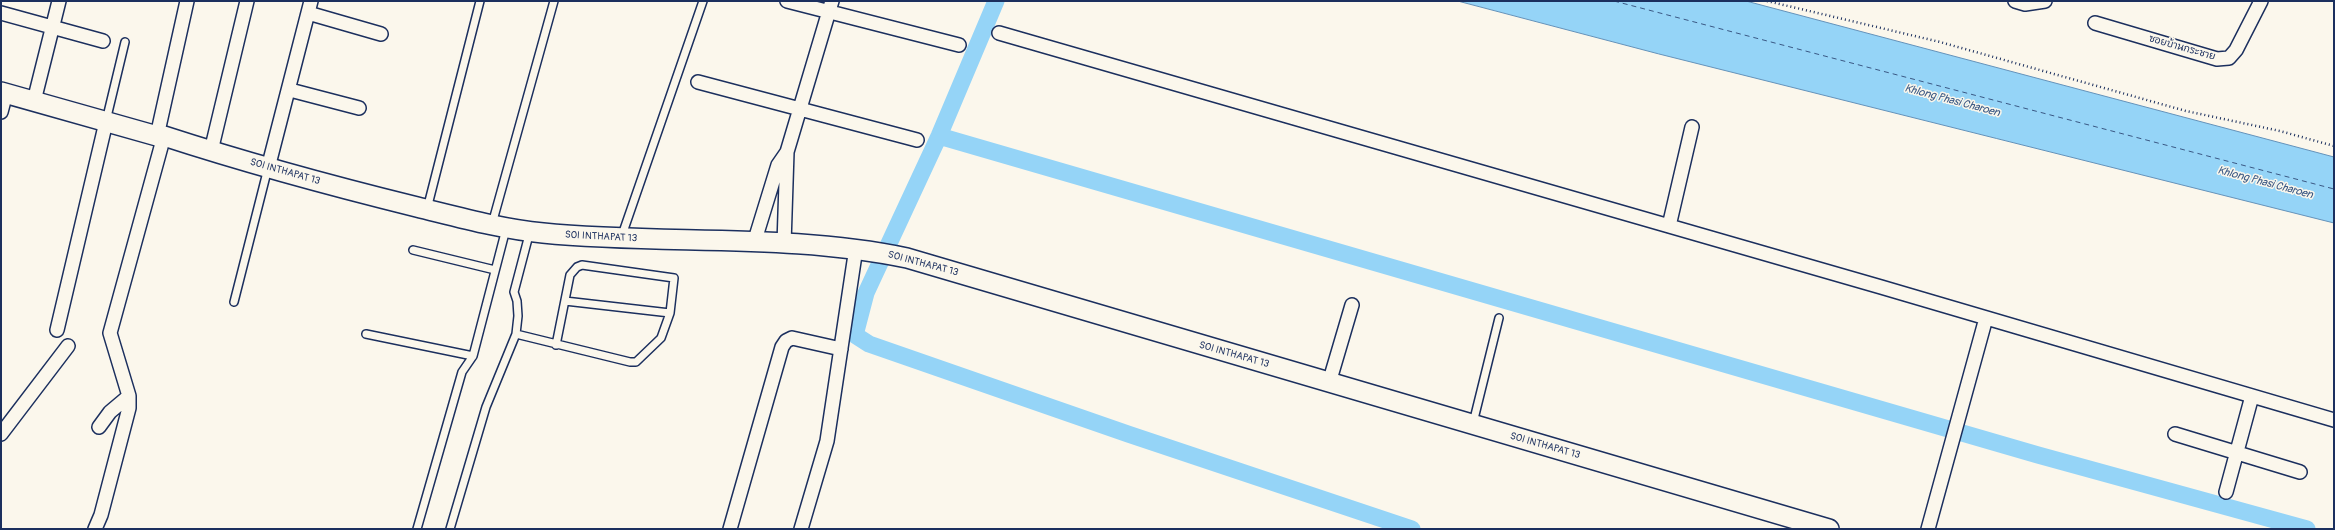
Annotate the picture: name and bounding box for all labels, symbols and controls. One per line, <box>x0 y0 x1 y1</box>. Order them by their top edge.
street label: ซอยบ้านกระชาย <box>2147 33 2217 63</box>
water label: Khlong Phasi Charoen <box>1903 82 2001 120</box>
street label: SOI INTHAPAT 13 <box>249 156 321 188</box>
water label: Khlong Phasi Charoen <box>2216 164 2314 202</box>
street label: SOI INTHAPAT 13 <box>565 229 637 245</box>
street label: SOI INTHAPAT 13 <box>886 249 960 279</box>
street label: SOI INTHAPAT 13 <box>1198 339 1270 371</box>
street label: SOI INTHAPAT 13 <box>1509 430 1581 462</box>

